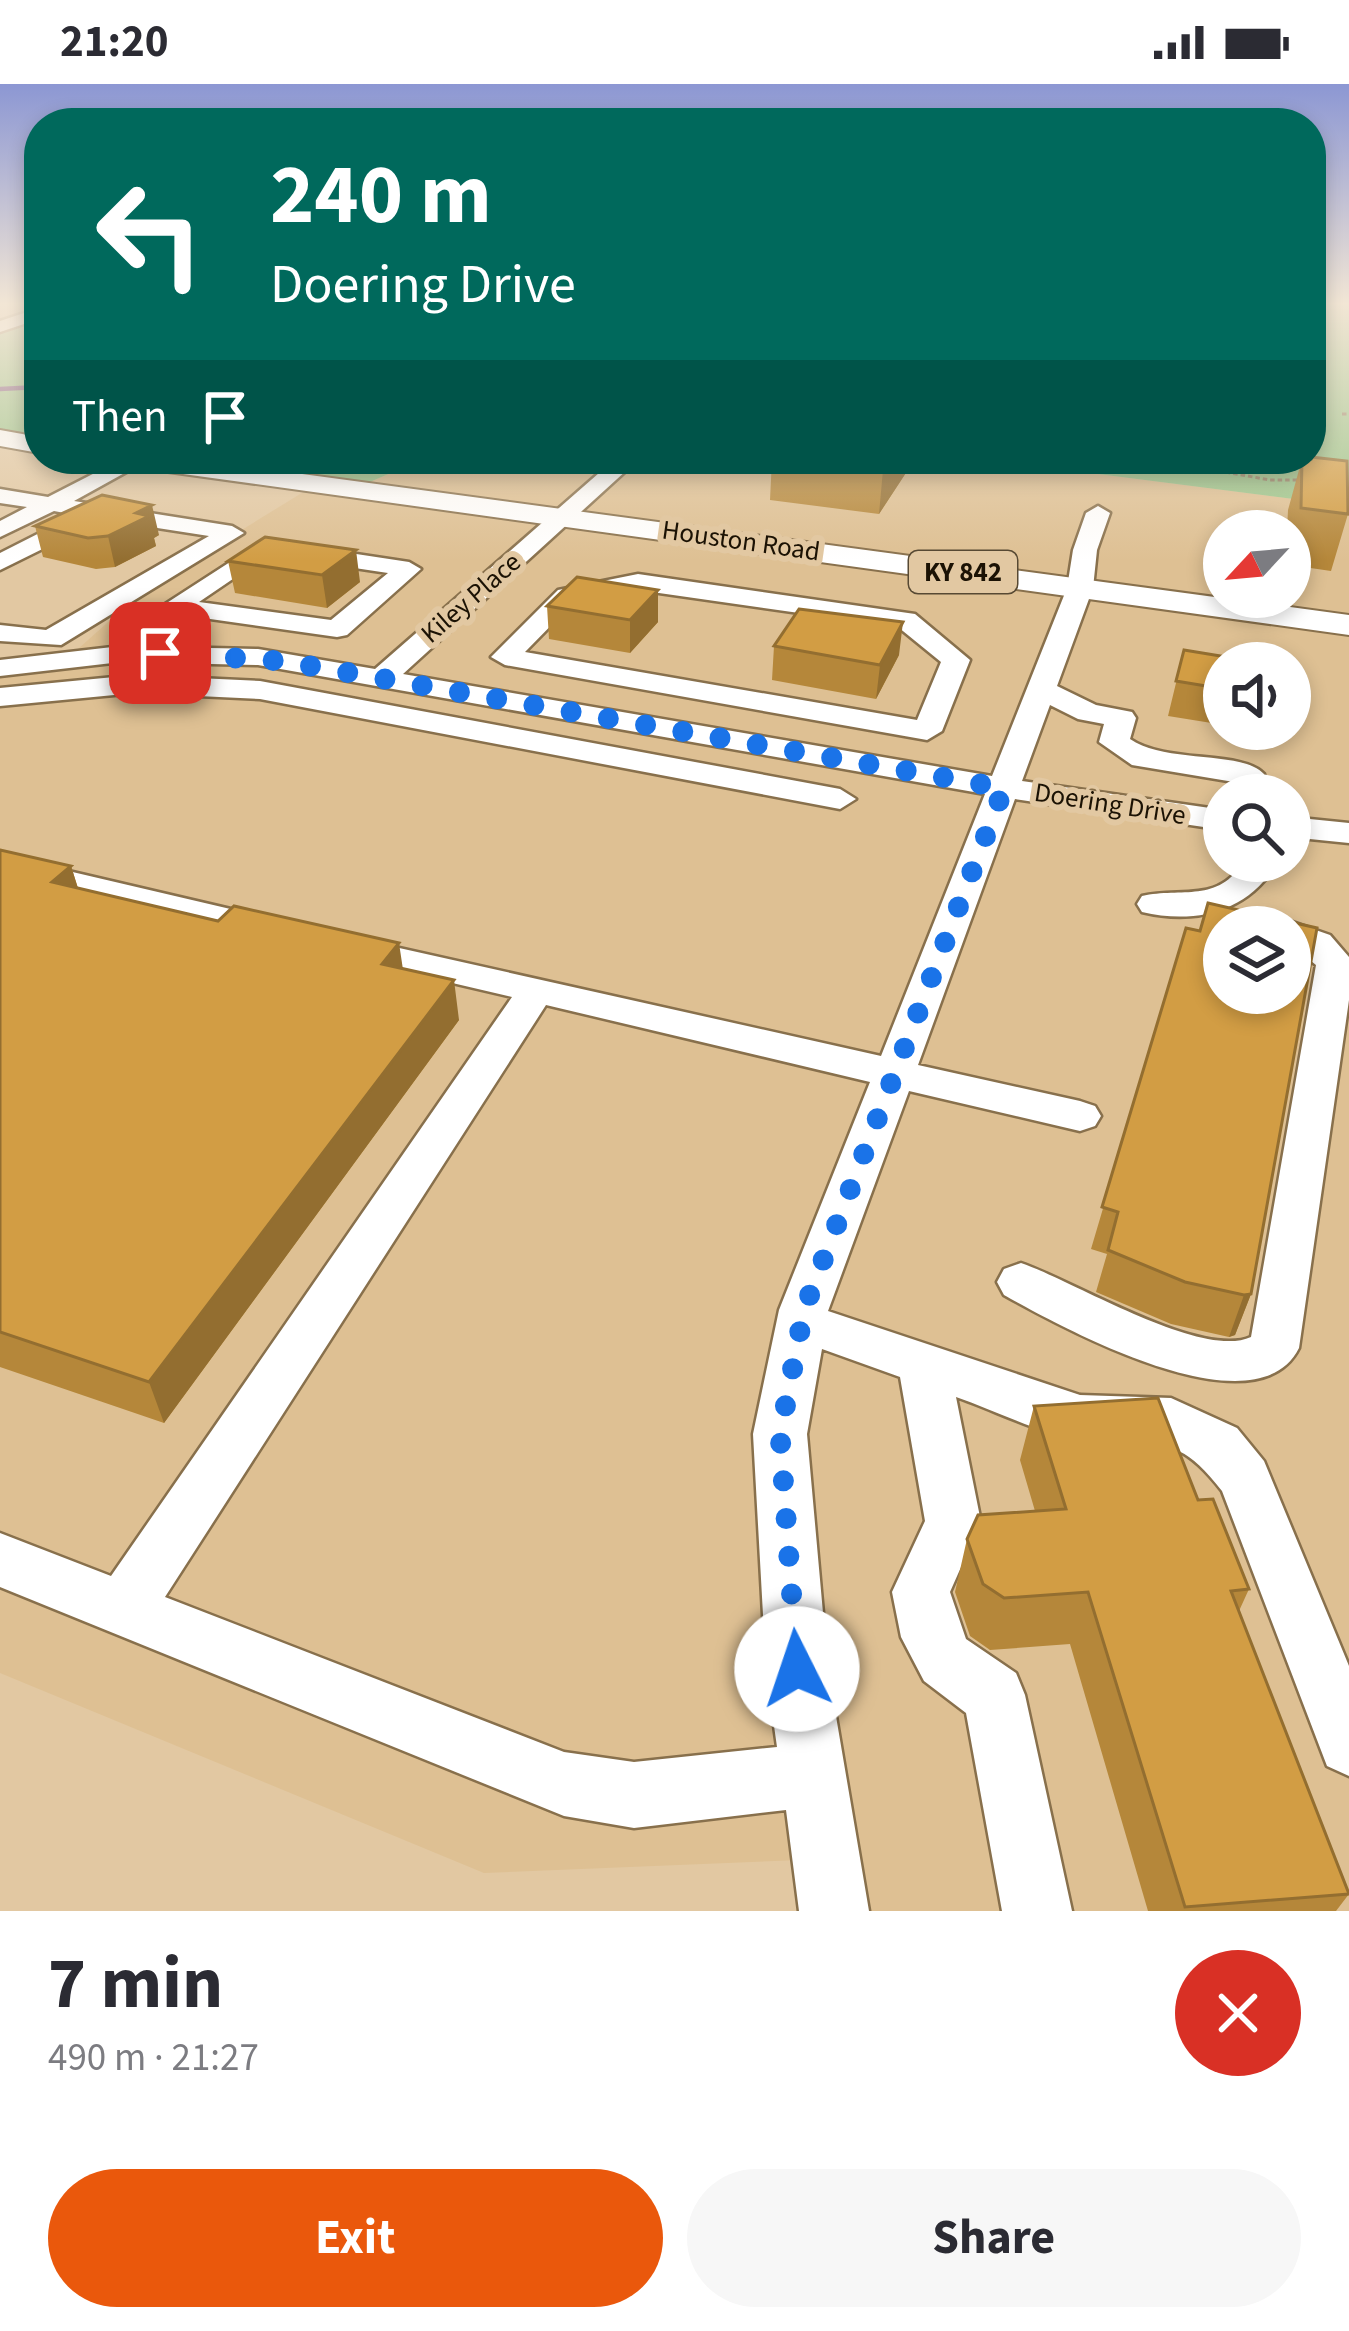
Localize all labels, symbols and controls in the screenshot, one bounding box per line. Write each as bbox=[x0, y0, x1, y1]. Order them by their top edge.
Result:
text: 21:20 bbox=[60, 10, 169, 74]
text: 240 m bbox=[270, 136, 492, 256]
icon: left bbox=[72, 156, 228, 312]
text: Doering Drive bbox=[270, 247, 576, 324]
icon: arrive bbox=[192, 384, 258, 450]
text: Then bbox=[72, 385, 168, 449]
north arrow bbox=[1203, 510, 1311, 618]
map controls bbox=[1203, 510, 1311, 1014]
street label: Houston Road bbox=[659, 511, 823, 571]
street label: Kiley Place bbox=[412, 543, 530, 653]
road number: KY 842 bbox=[909, 551, 1017, 593]
pin bbox=[109, 602, 211, 704]
icon: arrive bbox=[127, 620, 193, 686]
button: sound bbox=[1203, 642, 1311, 750]
street label: Doering Drive bbox=[1031, 773, 1189, 835]
button: search bbox=[1203, 774, 1311, 882]
button: layers bbox=[1203, 906, 1311, 1014]
position arrow bbox=[734, 1606, 860, 1732]
text: 7 min bbox=[48, 1933, 223, 2036]
button: close bbox=[1175, 1950, 1301, 2076]
text: 490 m · 21:27 bbox=[48, 2030, 259, 2086]
button: Exit bbox=[48, 2169, 663, 2307]
button: Share bbox=[687, 2169, 1301, 2307]

